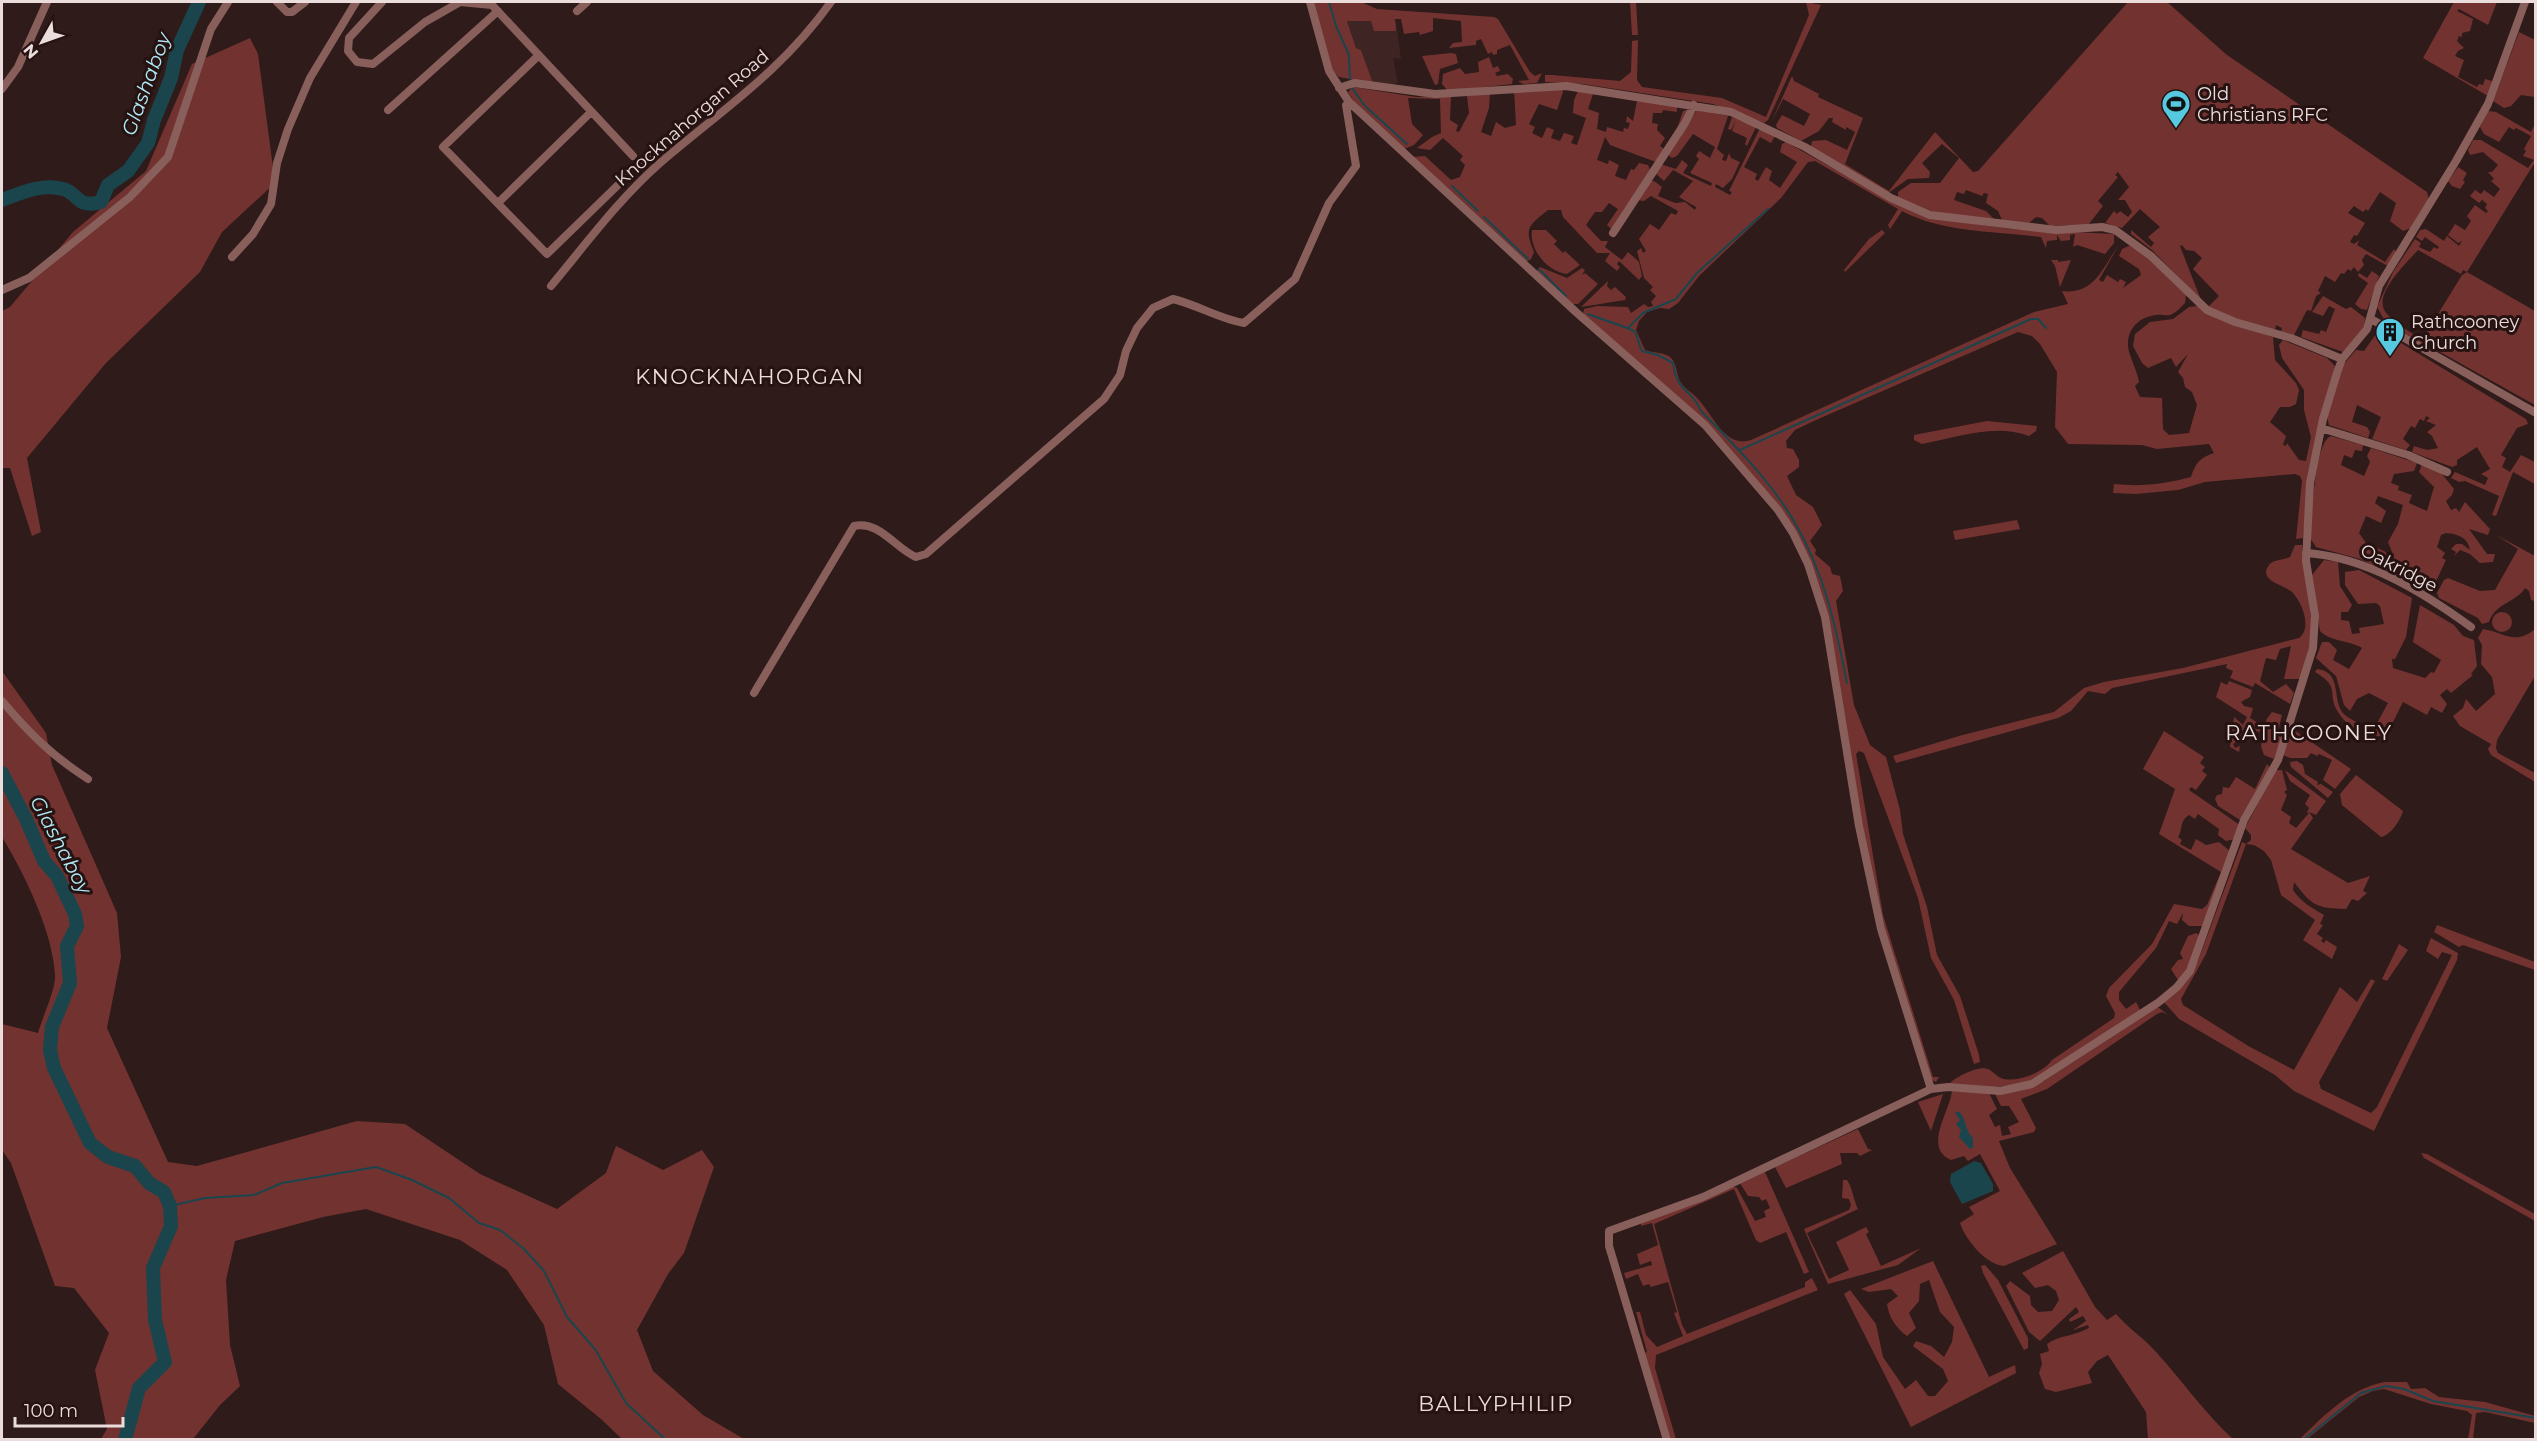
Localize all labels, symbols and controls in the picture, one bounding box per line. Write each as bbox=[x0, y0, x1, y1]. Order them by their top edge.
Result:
north arrow bbox=[12, 12, 72, 72]
water label: Glashaboy bbox=[116, 28, 176, 139]
text: N bbox=[19, 40, 42, 62]
street label: Knocknahorgan Road bbox=[611, 45, 773, 191]
place label: Old Christians RFC bbox=[2197, 83, 2328, 126]
sports icon: Old Christians RFC bbox=[2160, 88, 2192, 130]
place label: Rathcooney Church bbox=[2411, 311, 2519, 354]
building icon: Rathcooney Church bbox=[2374, 316, 2406, 358]
district label: KNOCKNAHORGAN bbox=[635, 364, 865, 389]
street label: Oakridge bbox=[2357, 539, 2441, 597]
district label: RATHCOONEY bbox=[2225, 720, 2393, 745]
water label: Glashaboy bbox=[25, 792, 97, 899]
scale bar bbox=[15, 1390, 123, 1428]
district label: BALLYPHILIP bbox=[1418, 1391, 1574, 1416]
text: 100 m bbox=[24, 1400, 78, 1422]

